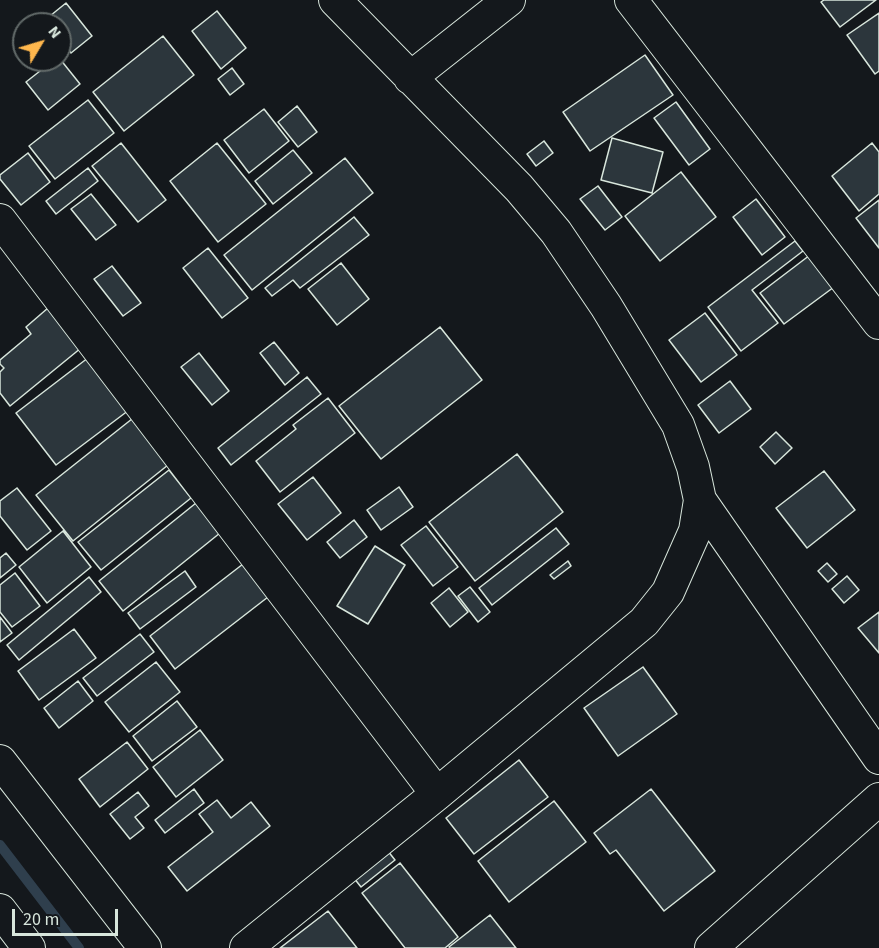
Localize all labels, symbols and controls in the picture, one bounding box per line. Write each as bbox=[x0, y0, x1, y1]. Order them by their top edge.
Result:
north arrow bbox=[12, 12, 72, 72]
text: N bbox=[43, 21, 67, 43]
scale bar bbox=[15, 897, 122, 935]
text: 20 m bbox=[23, 907, 59, 932]

